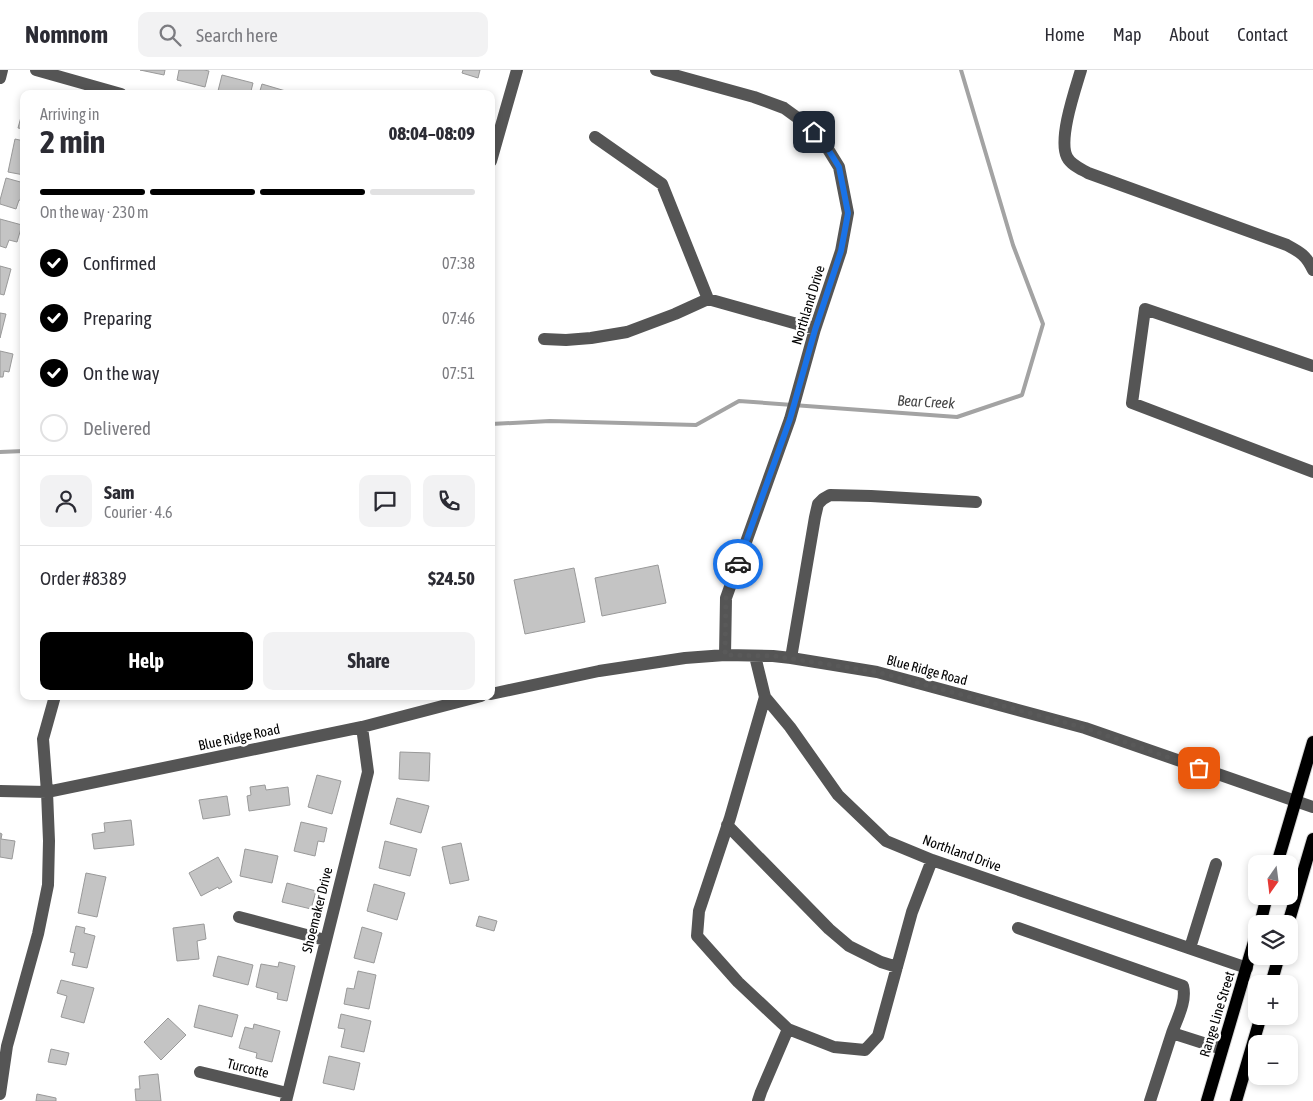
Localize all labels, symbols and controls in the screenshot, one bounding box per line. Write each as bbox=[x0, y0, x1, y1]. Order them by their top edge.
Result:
search box bbox=[138, 12, 488, 57]
text: Nomnom bbox=[25, 21, 108, 48]
icon: search bbox=[156, 21, 184, 49]
text: Search here bbox=[196, 24, 278, 46]
text: Home bbox=[1045, 24, 1085, 45]
text: Map bbox=[1113, 24, 1142, 45]
text: About bbox=[1170, 24, 1209, 45]
text: Contact bbox=[1237, 24, 1288, 45]
text: Arriving in bbox=[40, 105, 100, 123]
pin bbox=[793, 111, 835, 153]
icon: home bbox=[800, 118, 828, 146]
text: 08:04–08:09 bbox=[388, 122, 475, 144]
text: 2 min bbox=[40, 123, 105, 160]
text: On the way · 230 m bbox=[40, 203, 149, 221]
icon: check bbox=[40, 249, 68, 277]
text: Confirmed bbox=[83, 252, 156, 274]
text: 07:38 bbox=[442, 254, 475, 272]
street label: Northland Drive bbox=[788, 263, 828, 347]
icon: check bbox=[40, 304, 68, 332]
text: Preparing bbox=[83, 307, 152, 329]
text: 07:46 bbox=[442, 309, 475, 327]
icon: check bbox=[40, 359, 68, 387]
text: On the way bbox=[83, 362, 160, 384]
text: 07:51 bbox=[442, 364, 475, 382]
water label: Bear Creek bbox=[897, 392, 956, 412]
text: Delivered bbox=[83, 417, 151, 439]
button: person bbox=[40, 475, 92, 527]
button: chat bbox=[359, 475, 411, 527]
button: phone bbox=[423, 475, 475, 527]
text: Sam bbox=[104, 481, 135, 503]
text: Courier · 4.6 bbox=[104, 503, 173, 521]
courier bbox=[713, 539, 763, 589]
icon: car bbox=[724, 550, 752, 578]
text: Order #8389 bbox=[40, 567, 127, 589]
text: $24.50 bbox=[428, 567, 475, 589]
button: Help bbox=[40, 632, 253, 690]
button: Share bbox=[263, 632, 475, 690]
street label: Blue Ridge Road bbox=[885, 652, 969, 688]
street label: Blue Ridge Road bbox=[197, 721, 281, 753]
pin bbox=[1178, 747, 1220, 789]
icon: bag bbox=[1185, 754, 1213, 782]
street label: Northland Drive bbox=[921, 831, 1003, 875]
north arrow bbox=[1248, 855, 1298, 905]
map controls bbox=[1248, 855, 1298, 1085]
street label: Shoemaker Drive bbox=[299, 866, 335, 954]
button: layers bbox=[1248, 915, 1298, 965]
street label: Range Line Street bbox=[1196, 969, 1238, 1059]
button: + bbox=[1248, 975, 1298, 1025]
button: − bbox=[1248, 1035, 1298, 1085]
street label: Turcotte bbox=[225, 1055, 271, 1081]

